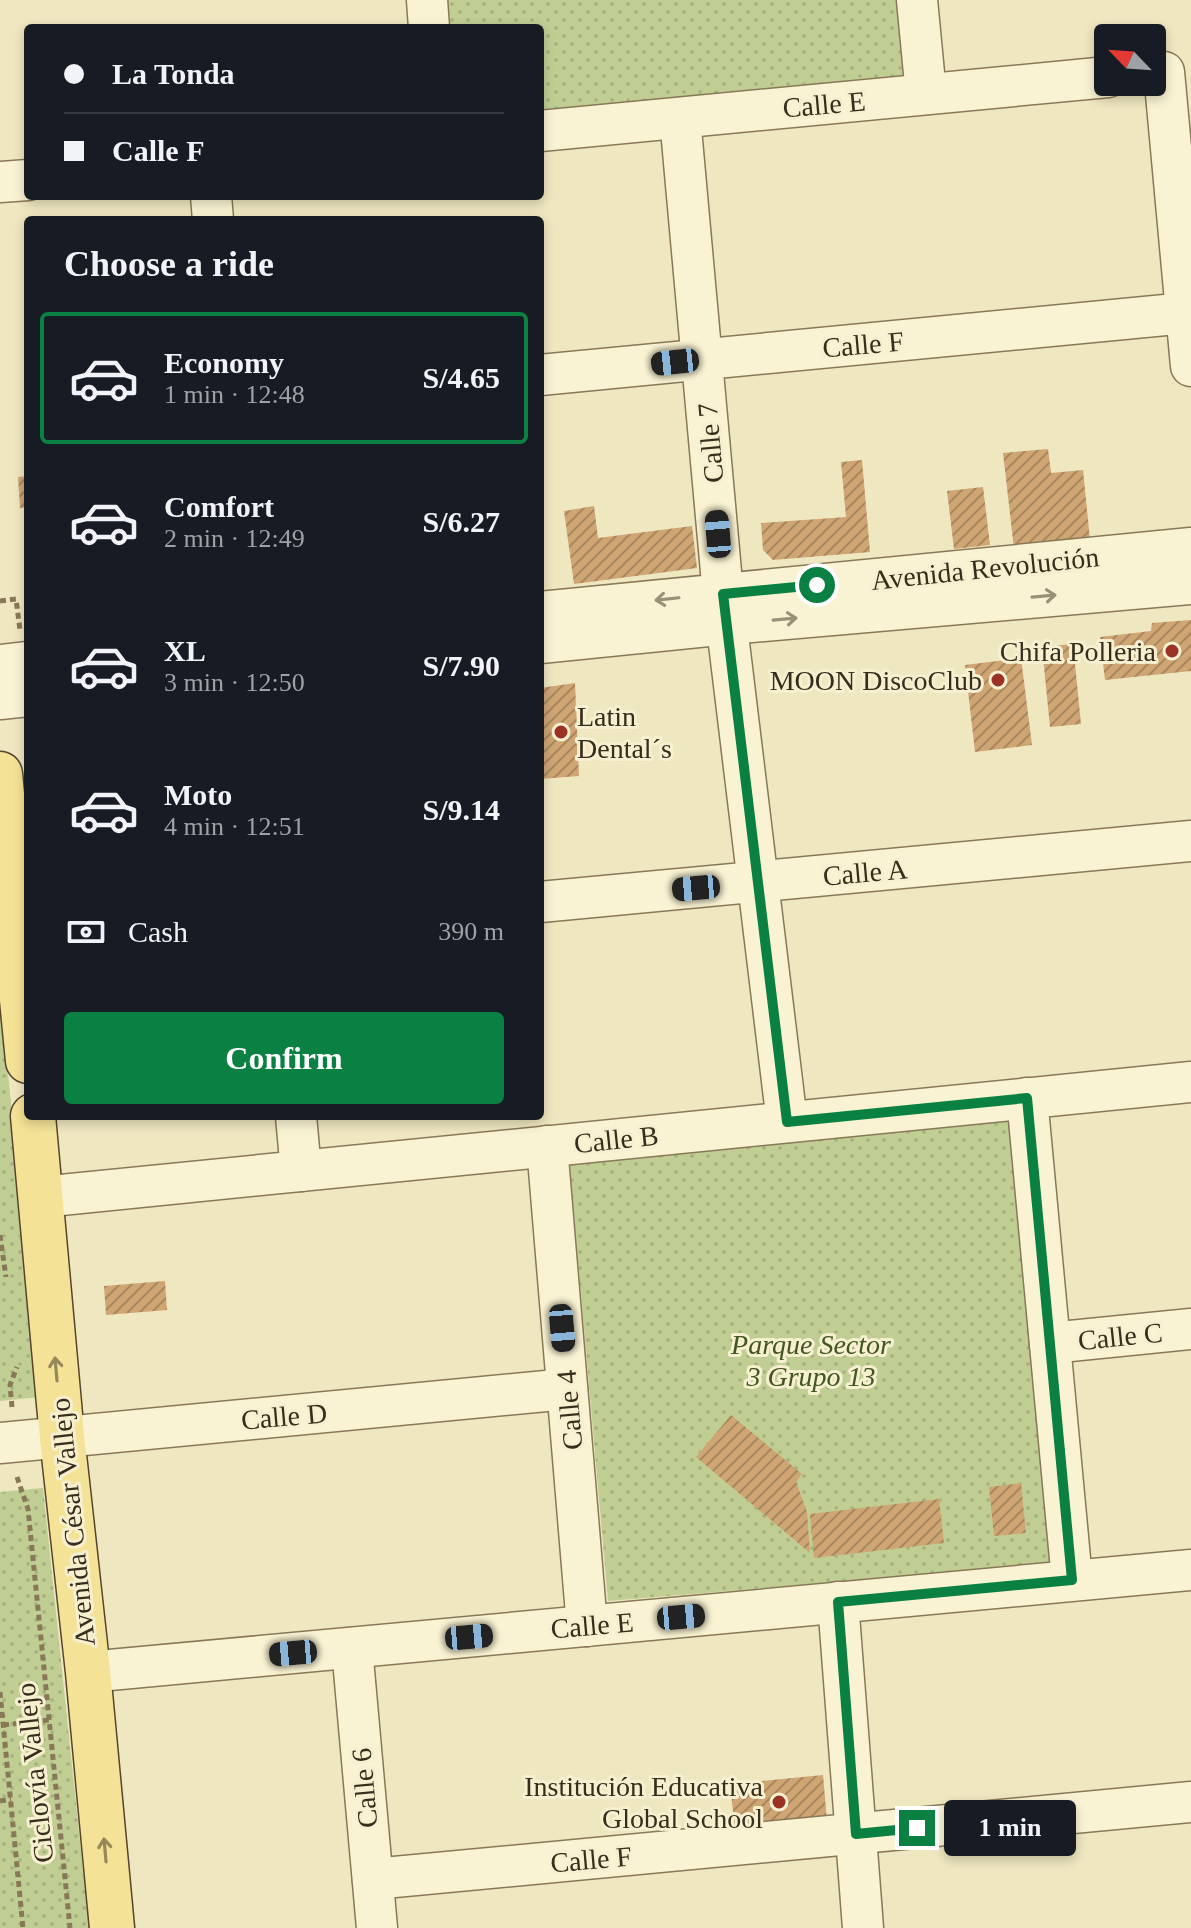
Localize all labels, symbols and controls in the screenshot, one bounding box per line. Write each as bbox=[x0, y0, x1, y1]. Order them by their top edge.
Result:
north arrow bbox=[1094, 24, 1166, 96]
map controls bbox=[1094, 24, 1166, 96]
text: La Tonda bbox=[112, 57, 235, 90]
street label: Calle E bbox=[781, 85, 867, 124]
text: Calle F bbox=[112, 134, 204, 167]
text: Choose a ride bbox=[64, 244, 274, 284]
street label: Calle F bbox=[821, 325, 905, 363]
icon: car bbox=[68, 342, 140, 414]
text: Economy bbox=[164, 346, 284, 379]
car bbox=[650, 348, 700, 376]
text: S/4.65 bbox=[422, 361, 500, 394]
text: 1 min · 12:48 bbox=[164, 380, 305, 409]
street label: Calle 7 bbox=[692, 402, 729, 484]
icon: car bbox=[68, 486, 140, 558]
text: Comfort bbox=[164, 490, 274, 523]
text: S/6.27 bbox=[422, 505, 500, 538]
car bbox=[704, 509, 732, 559]
text: 2 min · 12:49 bbox=[164, 524, 305, 553]
street label: Avenida Revolución bbox=[870, 541, 1100, 596]
route start bbox=[799, 567, 835, 603]
one-way arrow bbox=[1030, 589, 1057, 604]
one-way arrow bbox=[655, 592, 681, 607]
one-way arrow bbox=[771, 611, 798, 626]
icon: car bbox=[68, 630, 140, 702]
text: XL bbox=[164, 634, 206, 667]
place label: Chifa Polleria bbox=[1000, 636, 1157, 667]
marker: Chifa Polleria bbox=[1163, 642, 1181, 660]
text: S/7.90 bbox=[422, 649, 500, 682]
place label: MOON DiscoClub bbox=[770, 665, 982, 696]
text: 3 min · 12:50 bbox=[164, 668, 305, 697]
marker: MOON DiscoClub bbox=[989, 671, 1007, 689]
place label: Latin Dental´s bbox=[577, 701, 672, 764]
marker: Latin Dental´s bbox=[552, 723, 570, 741]
icon: car bbox=[68, 774, 140, 846]
text: Moto bbox=[164, 778, 232, 811]
text: S/9.14 bbox=[422, 793, 500, 826]
text: 4 min · 12:51 bbox=[164, 812, 305, 841]
street label: Calle A bbox=[821, 853, 909, 892]
car bbox=[671, 874, 721, 902]
icon: cash bbox=[64, 910, 108, 954]
text: Cash bbox=[128, 915, 188, 948]
text: 390 m bbox=[438, 917, 504, 946]
button: Confirm bbox=[64, 1012, 504, 1104]
street label: Calle B bbox=[572, 1120, 660, 1159]
car bbox=[548, 1303, 576, 1353]
street label: Calle C bbox=[1076, 1317, 1164, 1356]
park label: Parque Sector 3 Grupo 13 bbox=[730, 1329, 891, 1392]
one-way arrow bbox=[49, 1356, 64, 1383]
street label: Calle 4 bbox=[551, 1369, 588, 1451]
street label: Avenida César Vallejo bbox=[44, 1396, 101, 1648]
street label: Calle D bbox=[240, 1397, 328, 1436]
car bbox=[656, 1603, 706, 1631]
street label: Calle E bbox=[549, 1606, 635, 1645]
car bbox=[444, 1623, 494, 1651]
car bbox=[268, 1639, 318, 1667]
street label: Ciclovía Vallejo bbox=[10, 1681, 59, 1864]
street label: Calle 6 bbox=[346, 1747, 383, 1829]
place label: Institución Educativa Global School bbox=[524, 1771, 764, 1834]
marker: Institución Educativa Global School bbox=[770, 1793, 788, 1811]
callout: 1 min bbox=[945, 1800, 1077, 1856]
route end bbox=[899, 1810, 935, 1846]
text: 1 min bbox=[979, 1813, 1041, 1842]
one-way arrow bbox=[97, 1837, 112, 1864]
street label: Calle F bbox=[549, 1840, 633, 1878]

